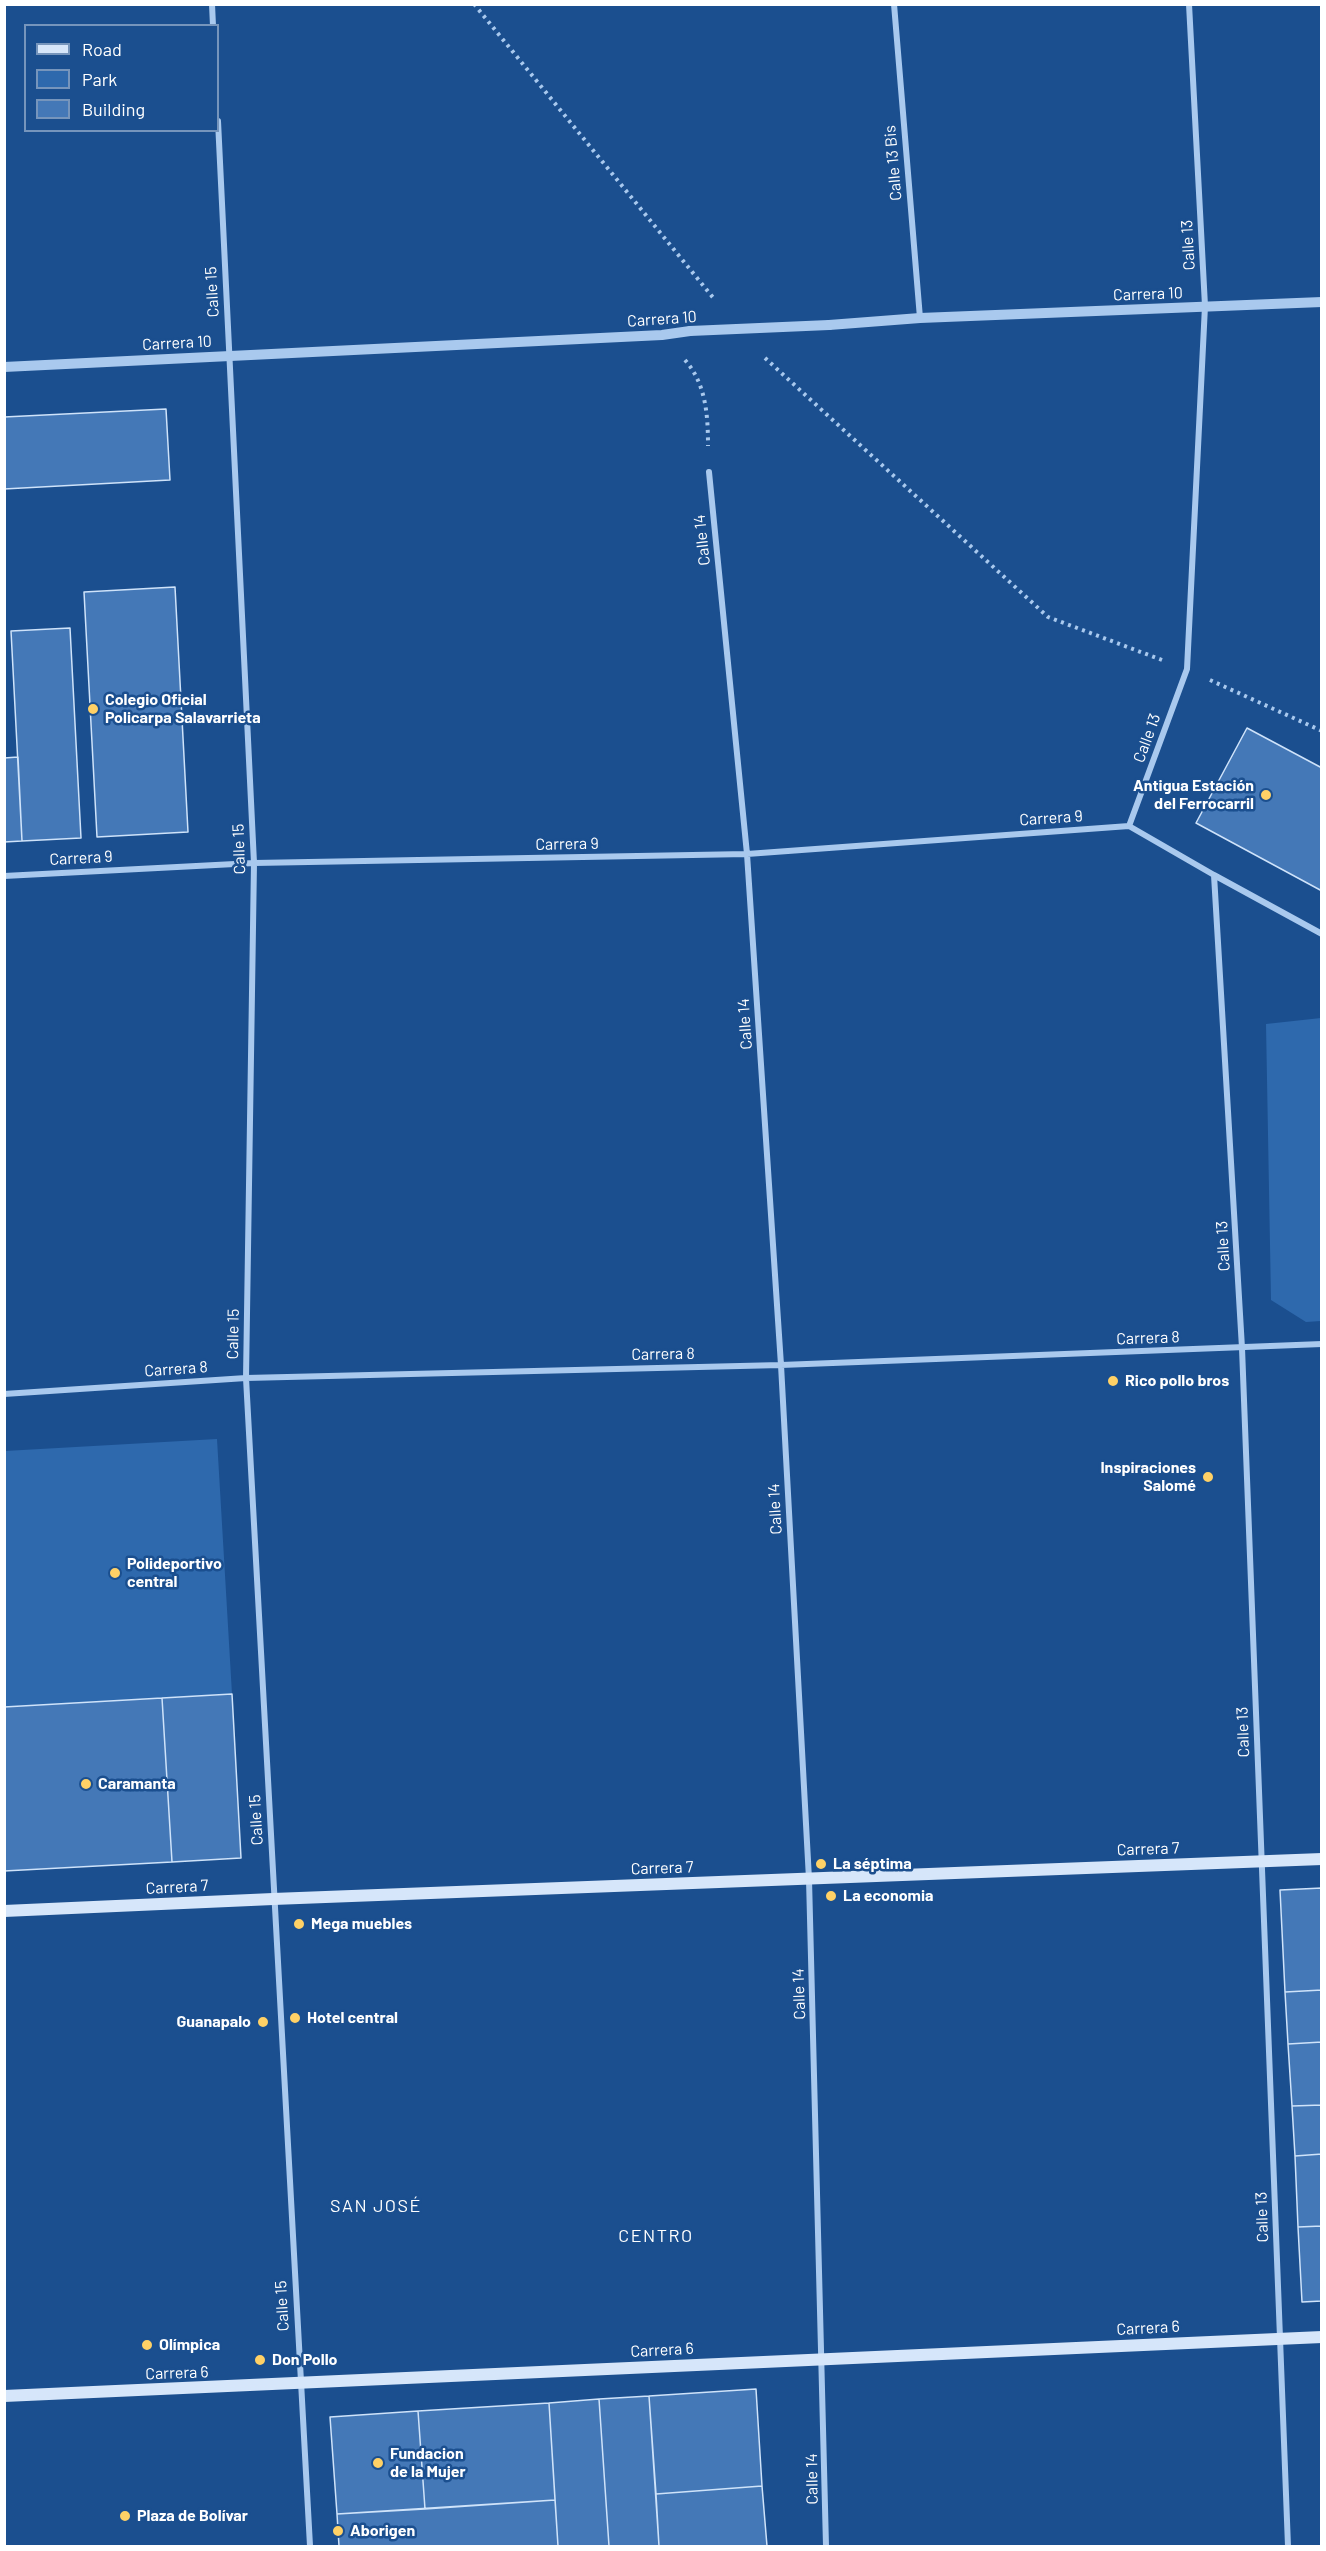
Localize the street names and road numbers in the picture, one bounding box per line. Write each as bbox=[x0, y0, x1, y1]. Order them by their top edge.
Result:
street label: Calle 13 Bis bbox=[880, 124, 906, 202]
street label: Calle 13 bbox=[1177, 219, 1199, 271]
street label: Calle 15 bbox=[201, 266, 223, 318]
street label: Carrera 10 bbox=[1113, 283, 1183, 305]
street label: Carrera 10 bbox=[627, 307, 697, 331]
street label: Carrera 10 bbox=[142, 332, 212, 354]
street label: Calle 14 bbox=[690, 513, 714, 567]
street label: Calle 13 bbox=[1129, 711, 1165, 765]
street label: Carrera 9 bbox=[1019, 806, 1083, 830]
street label: Calle 15 bbox=[229, 823, 249, 875]
street label: Carrera 9 bbox=[535, 834, 599, 854]
street label: Carrera 9 bbox=[49, 847, 113, 869]
street label: Calle 14 bbox=[734, 998, 756, 1050]
street label: Calle 13 bbox=[1212, 1220, 1234, 1272]
street label: Calle 15 bbox=[223, 1308, 243, 1360]
street label: Carrera 8 bbox=[1116, 1327, 1180, 1349]
street label: Carrera 8 bbox=[631, 1344, 695, 1364]
street label: Carrera 8 bbox=[144, 1357, 208, 1381]
street label: Calle 14 bbox=[764, 1483, 786, 1535]
street label: Calle 13 bbox=[1233, 1706, 1253, 1758]
street label: Calle 15 bbox=[245, 1794, 267, 1846]
street label: Carrera 7 bbox=[1116, 1838, 1180, 1860]
street label: Carrera 7 bbox=[630, 1857, 694, 1879]
street label: Carrera 7 bbox=[145, 1876, 209, 1898]
street label: Calle 14 bbox=[789, 1968, 809, 2020]
street label: Calle 13 bbox=[1252, 2191, 1272, 2243]
street label: Calle 15 bbox=[271, 2280, 293, 2332]
street label: Carrera 6 bbox=[1116, 2317, 1180, 2339]
street label: Carrera 6 bbox=[630, 2339, 694, 2361]
street label: Carrera 6 bbox=[145, 2362, 209, 2384]
street label: Calle 14 bbox=[802, 2453, 822, 2505]

